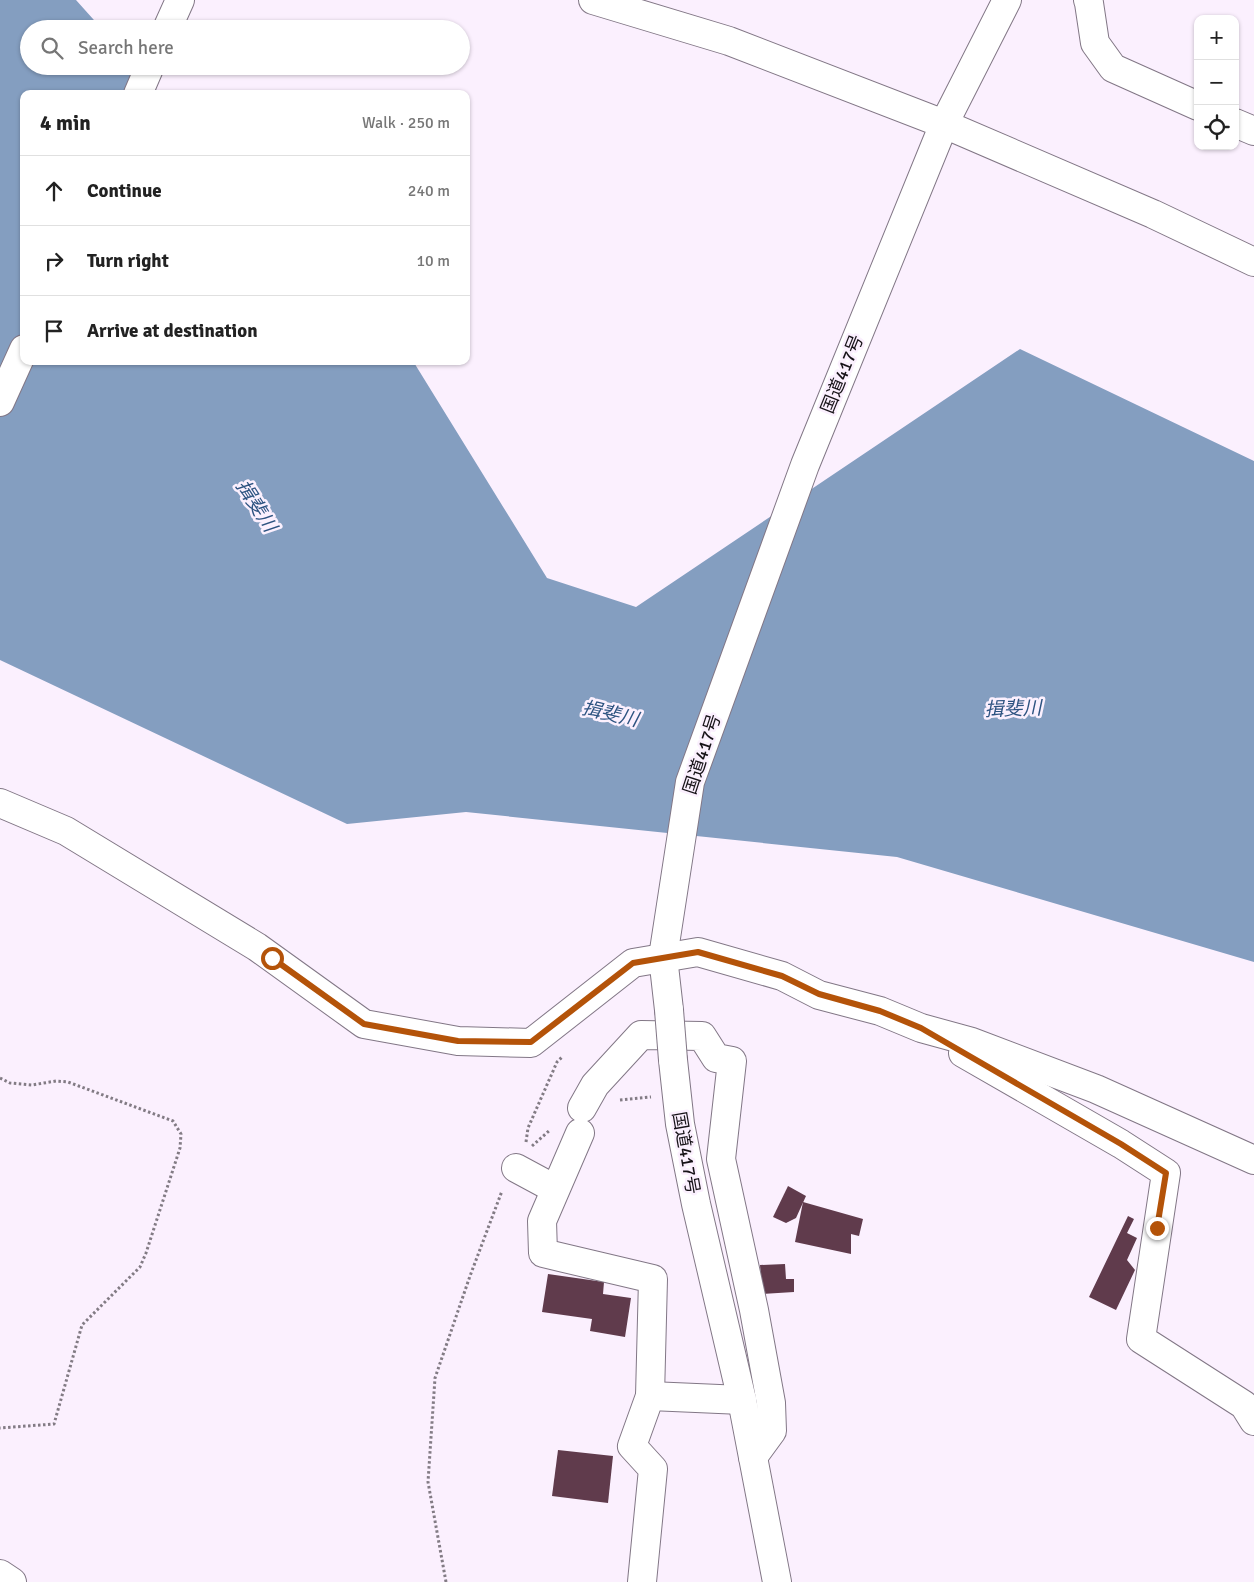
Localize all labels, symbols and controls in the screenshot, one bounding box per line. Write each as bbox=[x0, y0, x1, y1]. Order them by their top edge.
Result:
map controls bbox=[1194, 15, 1239, 150]
button: + bbox=[1194, 15, 1239, 60]
search box bbox=[20, 20, 470, 75]
icon: search bbox=[38, 34, 66, 62]
text: Search here bbox=[78, 36, 174, 60]
button: − bbox=[1194, 60, 1239, 105]
button: locate bbox=[1194, 105, 1239, 150]
text: 4 min bbox=[40, 110, 91, 136]
text: Walk · 250 m bbox=[362, 113, 450, 133]
icon: ahead bbox=[40, 177, 68, 205]
text: Continue bbox=[87, 179, 162, 203]
text: 240 m bbox=[408, 181, 450, 201]
icon: right bbox=[40, 247, 68, 275]
text: Turn right bbox=[87, 249, 169, 273]
text: 10 m bbox=[416, 251, 450, 271]
icon: arrive bbox=[40, 317, 68, 345]
text: Arrive at destination bbox=[87, 319, 258, 343]
street label: 国道417号 bbox=[816, 331, 868, 417]
water label: 揖斐川 bbox=[230, 476, 283, 538]
water label: 揖斐川 bbox=[580, 696, 642, 733]
water label: 揖斐川 bbox=[984, 696, 1044, 722]
street label: 国道417号 bbox=[679, 711, 725, 797]
route start bbox=[261, 947, 284, 970]
street label: 国道417号 bbox=[668, 1110, 704, 1196]
route end bbox=[1146, 1217, 1169, 1240]

